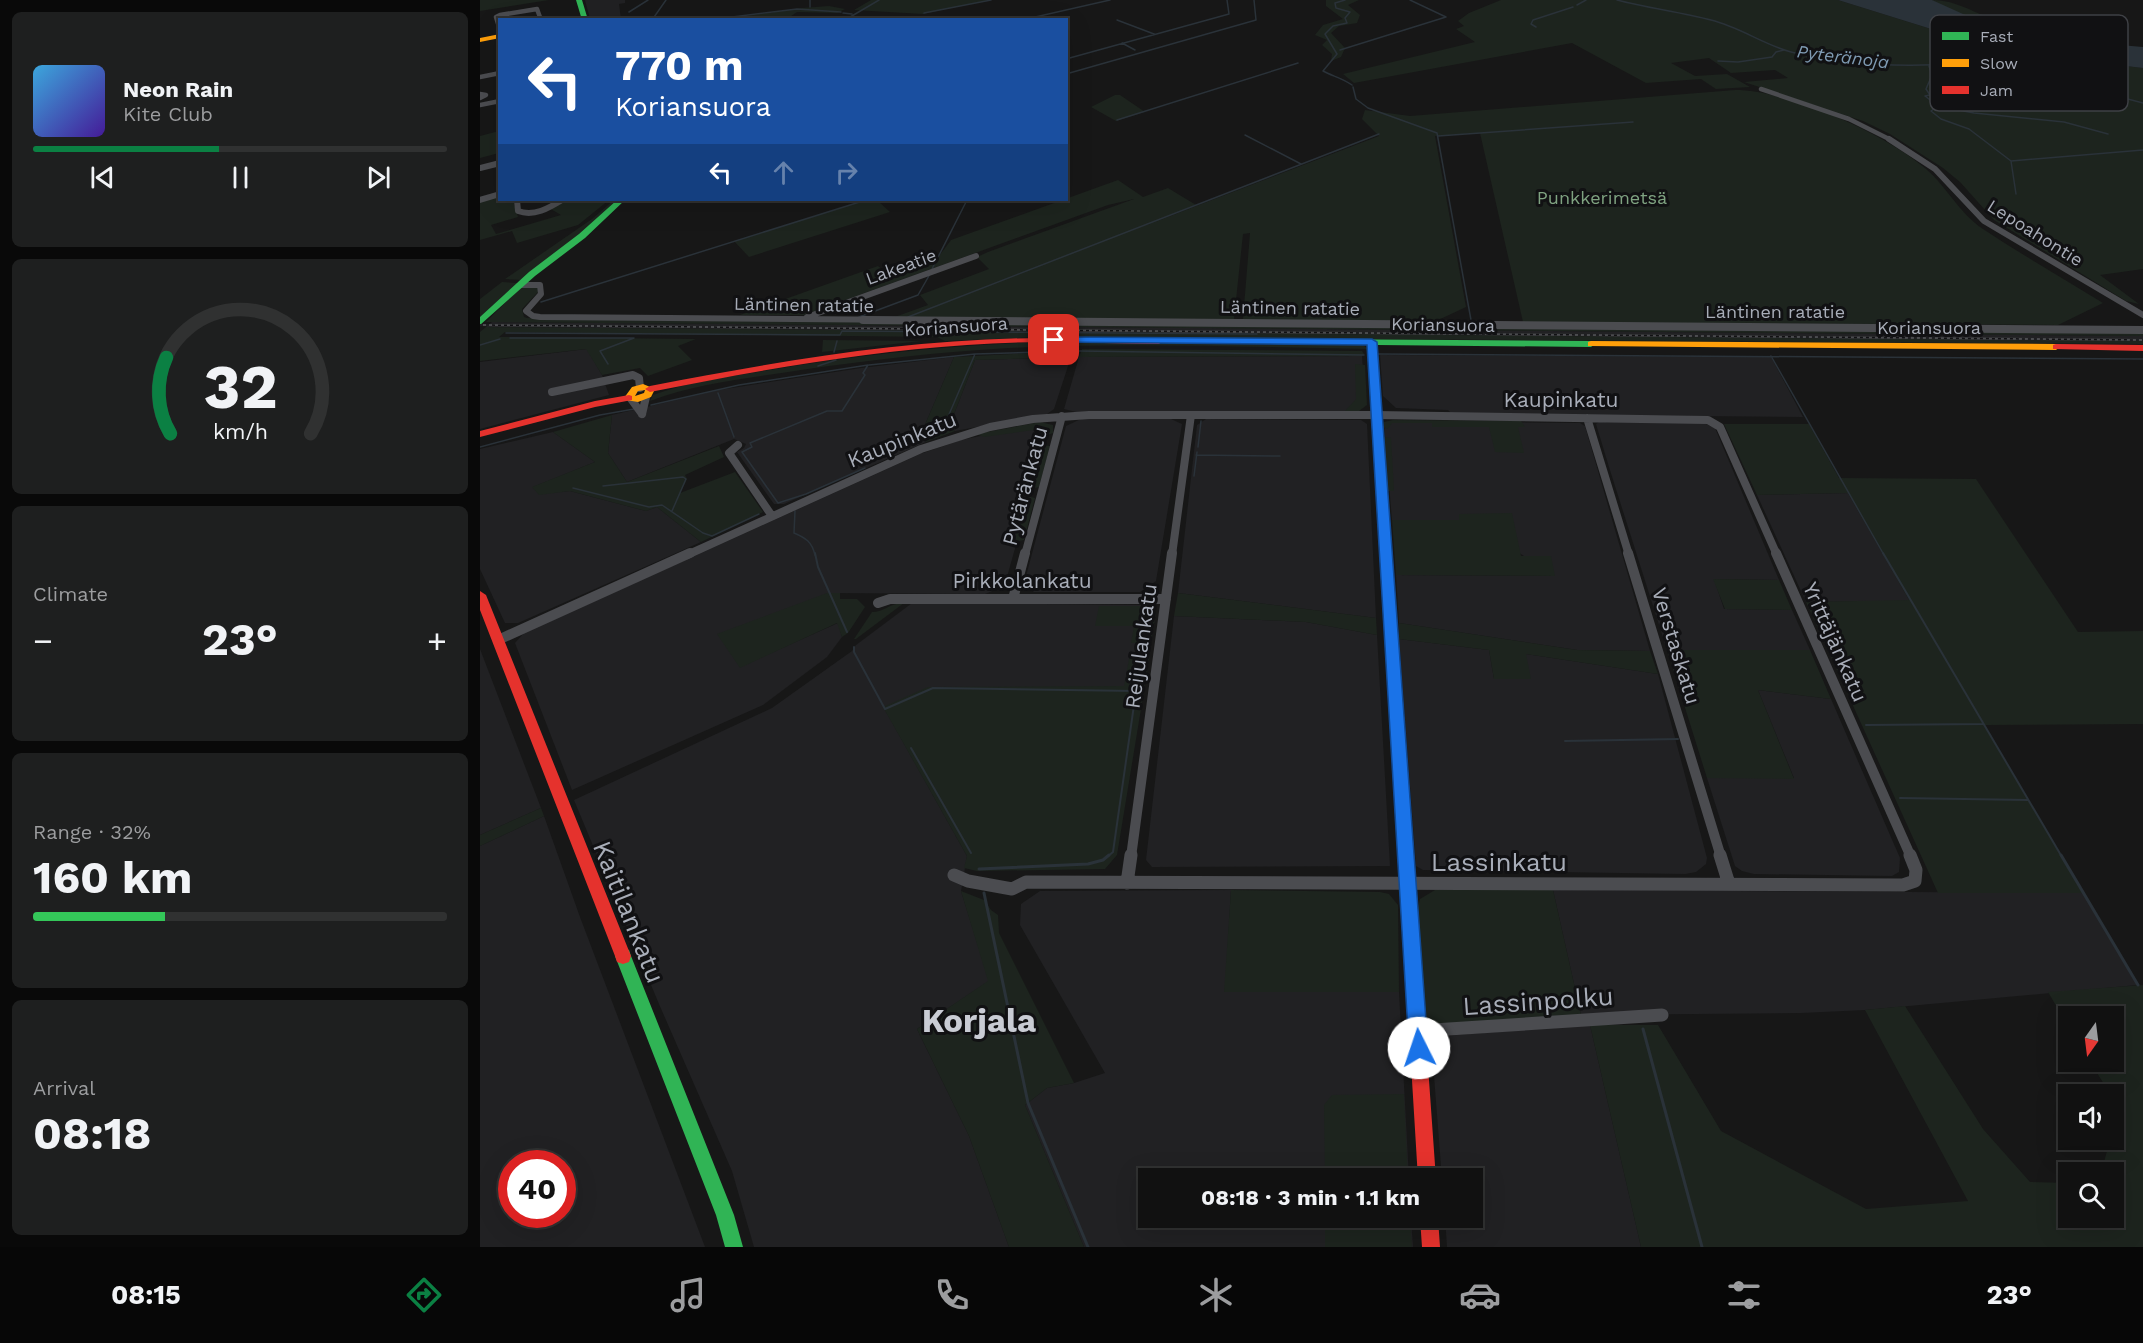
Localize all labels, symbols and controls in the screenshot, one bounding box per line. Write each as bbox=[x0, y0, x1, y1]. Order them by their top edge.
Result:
legend bbox=[1930, 15, 2128, 111]
text: Fast bbox=[1980, 27, 2013, 46]
water label: Pyteränoja bbox=[1796, 40, 1890, 73]
text: 770 m bbox=[615, 41, 744, 90]
icon: left bbox=[516, 42, 594, 120]
text: Slow bbox=[1980, 54, 2018, 73]
text: Neon Rain bbox=[123, 77, 233, 102]
text: Jam bbox=[1980, 81, 2013, 100]
text: Koriansuora bbox=[615, 91, 771, 123]
text: Kite Club bbox=[123, 102, 213, 126]
icon: left bbox=[704, 156, 737, 189]
icon: ahead bbox=[767, 156, 800, 189]
icon: right bbox=[830, 156, 863, 189]
icon: previous bbox=[86, 161, 119, 194]
icon: pause bbox=[224, 161, 257, 194]
icon: next bbox=[362, 161, 395, 194]
park label: Punkkerimetsä bbox=[1537, 187, 1667, 208]
street label: Lepoahontie bbox=[1984, 195, 2087, 270]
street label: Lakeatie bbox=[863, 244, 939, 289]
street label: Läntinen ratatie bbox=[734, 293, 874, 316]
street label: Läntinen ratatie bbox=[1220, 296, 1360, 319]
street label: Läntinen ratatie bbox=[1705, 301, 1845, 322]
street label: Koriansuora bbox=[903, 312, 1009, 341]
street label: Koriansuora bbox=[1391, 313, 1495, 336]
pin bbox=[1028, 314, 1079, 365]
street label: Koriansuora bbox=[1877, 317, 1981, 338]
icon: arrive bbox=[1037, 323, 1070, 356]
text: 32 bbox=[203, 350, 277, 423]
street label: Kaupinkatu bbox=[1504, 387, 1619, 412]
street label: Kaupinkatu bbox=[844, 406, 960, 473]
text: km/h bbox=[212, 419, 268, 444]
street label: Pytäränkatu bbox=[997, 424, 1052, 548]
street label: Pirkkolankatu bbox=[952, 568, 1092, 593]
street label: Yrittäjänkatu bbox=[1798, 578, 1873, 706]
text: Climate bbox=[33, 582, 108, 606]
street label: Reijulankatu bbox=[1119, 582, 1162, 710]
street label: Verstaskatu bbox=[1647, 585, 1706, 707]
text: 23° bbox=[202, 613, 278, 666]
text: − bbox=[33, 621, 53, 660]
text: + bbox=[427, 621, 447, 660]
text: Range · 32% bbox=[33, 820, 151, 844]
street label: Kaitilankatu bbox=[587, 837, 671, 987]
street label: Lassinkatu bbox=[1431, 847, 1567, 877]
text: 160 km bbox=[33, 851, 192, 904]
street label: Lassinpolku bbox=[1461, 981, 1615, 1021]
district label: Korjala bbox=[922, 1001, 1036, 1040]
north arrow bbox=[2058, 1006, 2124, 1072]
map controls bbox=[2058, 1006, 2124, 1228]
position arrow bbox=[1387, 1016, 1451, 1080]
text: Arrival bbox=[33, 1076, 95, 1100]
button: sound bbox=[2058, 1084, 2124, 1150]
text: 08:18 bbox=[33, 1107, 151, 1160]
speed limit sign: 40 bbox=[498, 1150, 576, 1228]
button: search bbox=[2058, 1162, 2124, 1228]
text: 08:18 · 3 min · 1.1 km bbox=[1201, 1185, 1420, 1210]
icon: directions bbox=[403, 1274, 445, 1316]
icon: music bbox=[667, 1274, 709, 1316]
icon: phone bbox=[931, 1274, 973, 1316]
icon: climate bbox=[1195, 1274, 1237, 1316]
icon: car bbox=[1459, 1274, 1501, 1316]
icon: filters bbox=[1723, 1274, 1765, 1316]
text: 08:15 bbox=[111, 1279, 181, 1311]
text: 23° bbox=[1987, 1279, 2032, 1311]

